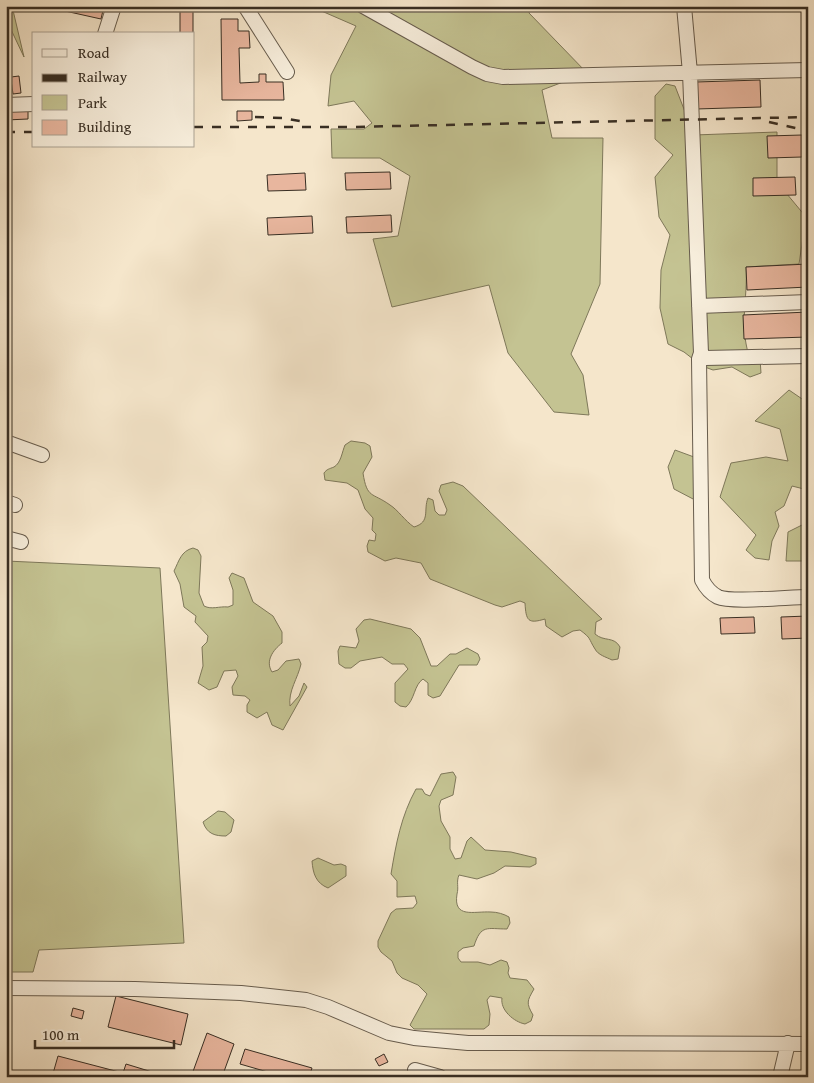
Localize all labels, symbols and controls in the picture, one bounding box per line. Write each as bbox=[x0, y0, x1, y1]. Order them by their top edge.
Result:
legend bbox=[32, 32, 195, 148]
text: Road bbox=[78, 42, 109, 63]
text: Railway bbox=[78, 66, 128, 87]
text: Park bbox=[78, 92, 107, 113]
text: Building bbox=[78, 116, 132, 137]
scale bar bbox=[35, 1018, 174, 1050]
text: 100 m bbox=[42, 1024, 80, 1045]

